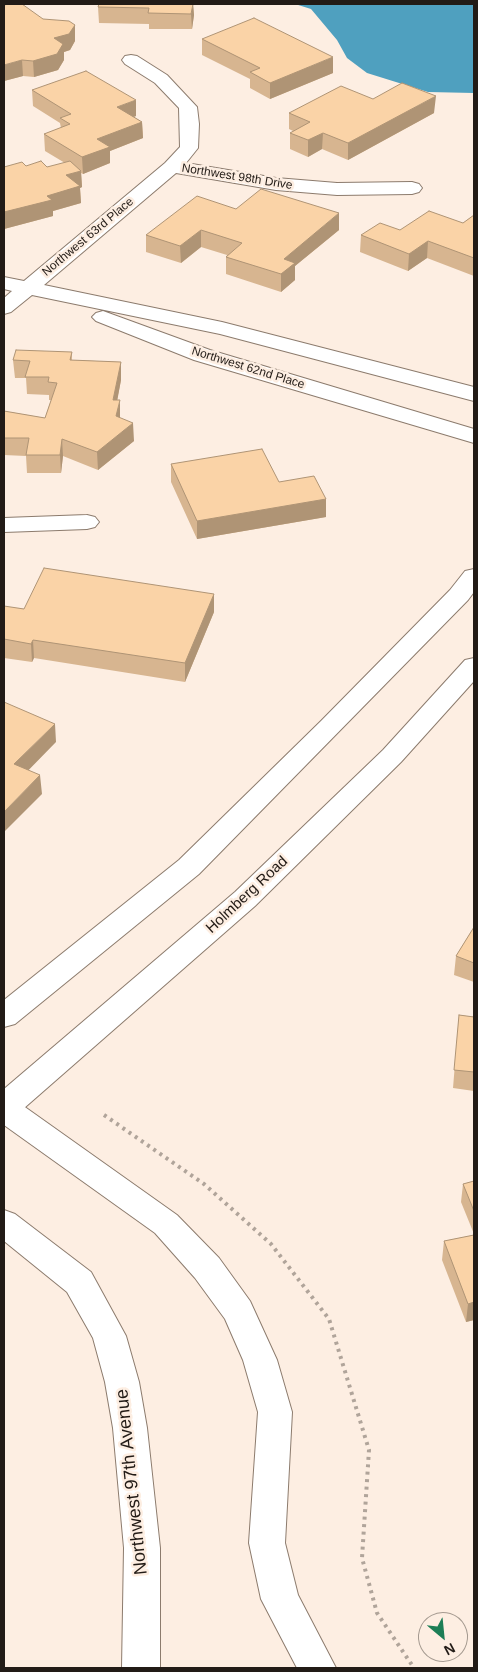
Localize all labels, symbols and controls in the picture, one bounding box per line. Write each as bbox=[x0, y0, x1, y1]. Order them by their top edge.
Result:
street label: Northwest 98th Drive bbox=[181, 161, 293, 193]
street label: Northwest 63rd Place bbox=[39, 195, 137, 279]
street label: Northwest 62nd Place bbox=[190, 344, 306, 392]
street label: Holmberg Road bbox=[202, 853, 292, 937]
street label: Northwest 97th Avenue bbox=[111, 1388, 153, 1576]
north arrow bbox=[418, 1612, 468, 1662]
text: N bbox=[441, 1640, 458, 1659]

